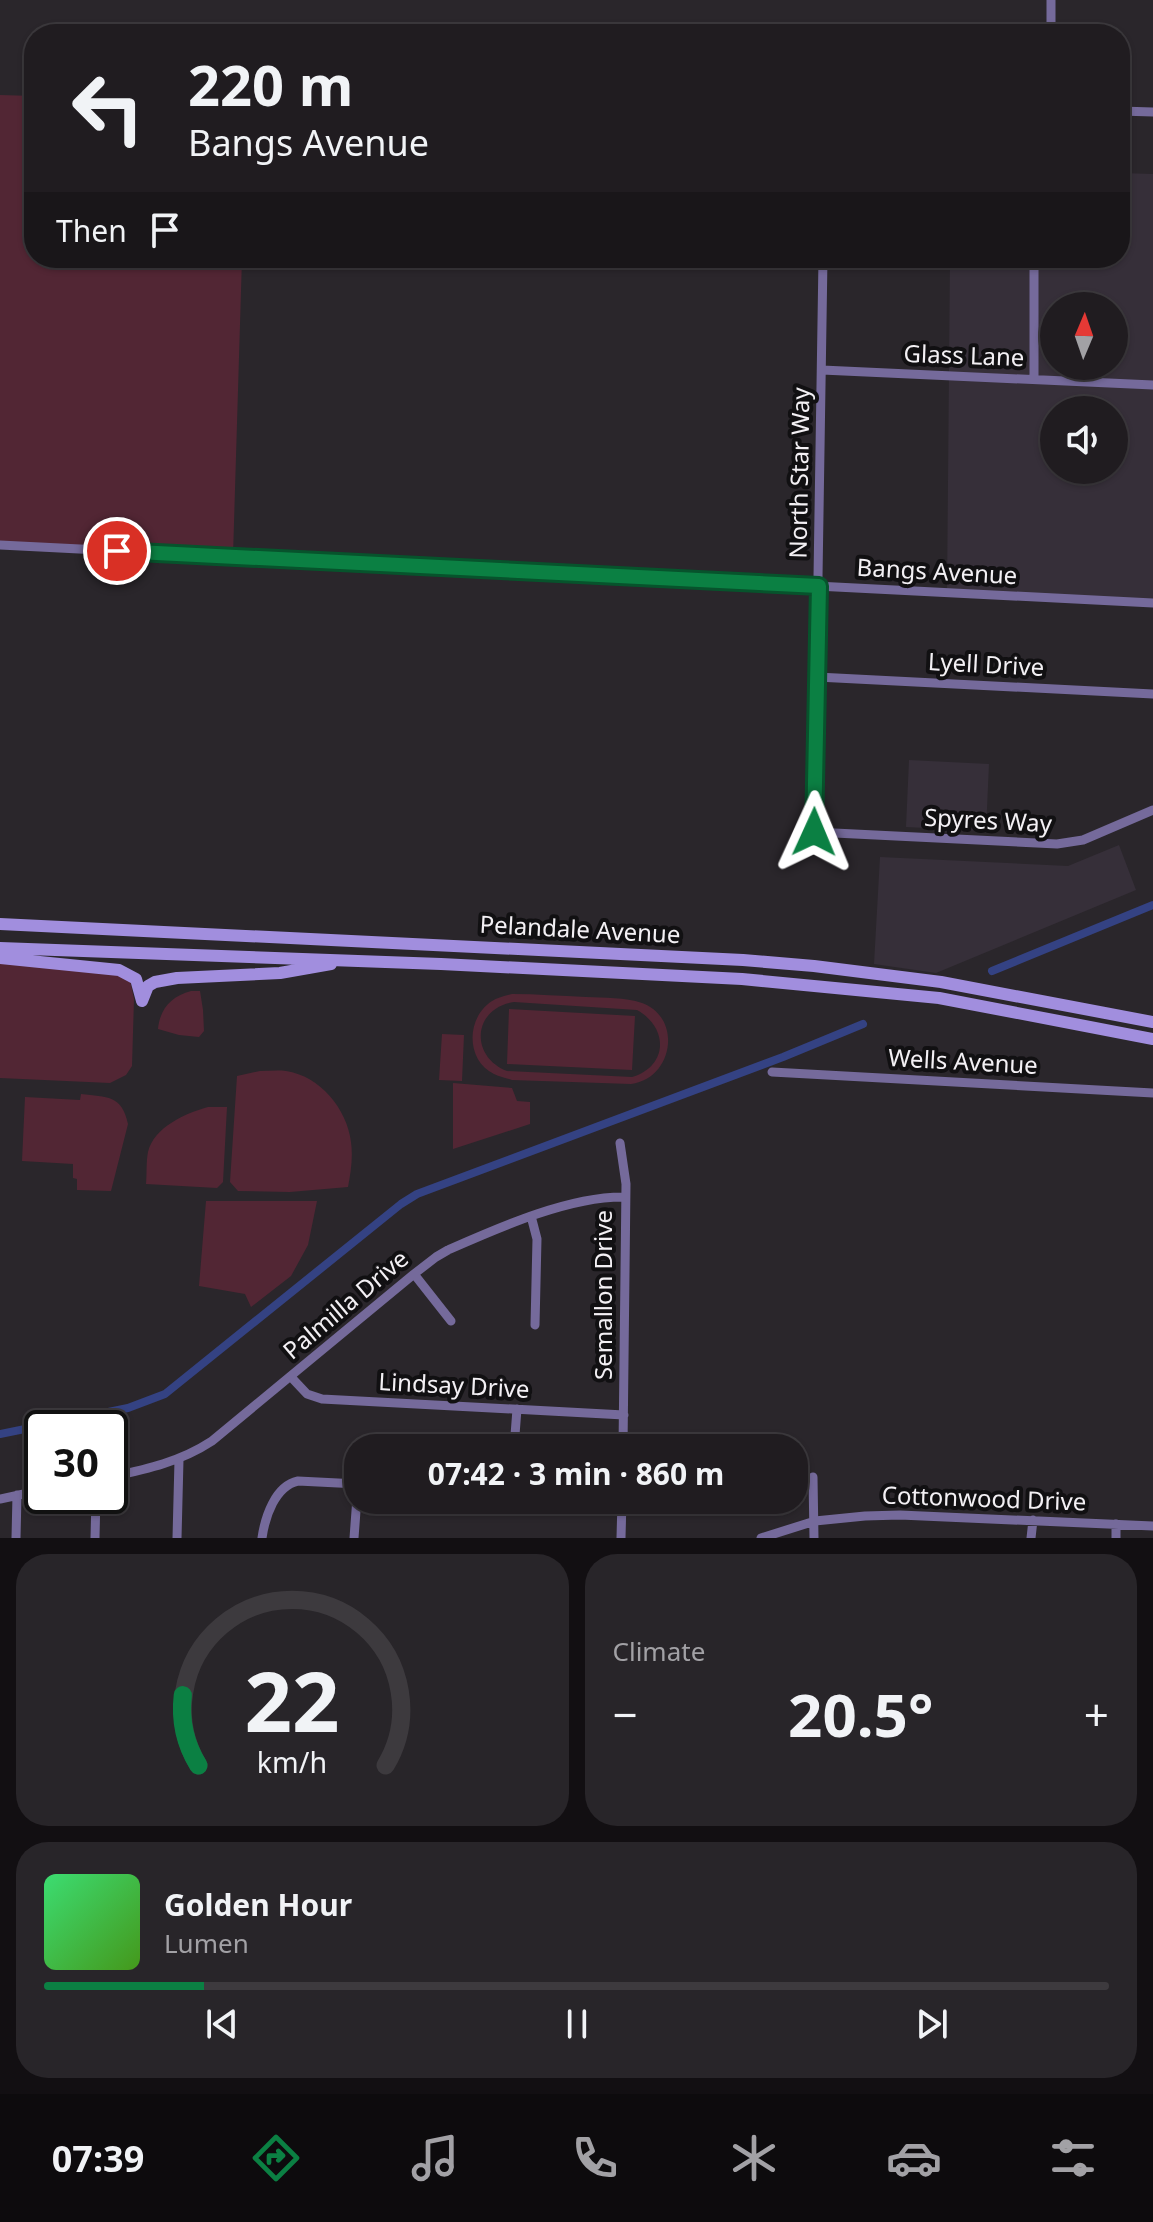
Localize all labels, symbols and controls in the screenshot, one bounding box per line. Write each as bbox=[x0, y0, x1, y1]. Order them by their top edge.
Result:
text: 220 m bbox=[188, 46, 353, 122]
icon: left bbox=[56, 56, 160, 160]
text: Bangs Avenue bbox=[188, 118, 429, 167]
icon: arrive bbox=[143, 208, 187, 252]
text: Then bbox=[56, 210, 127, 251]
north arrow bbox=[1040, 292, 1128, 380]
map controls bbox=[1040, 292, 1128, 484]
street label: Glass Lane bbox=[903, 336, 1025, 373]
street label: North Star Way bbox=[781, 386, 817, 559]
button: sound bbox=[1040, 396, 1128, 484]
pin bbox=[83, 517, 151, 585]
icon: arrive bbox=[95, 529, 139, 573]
street label: Bangs Avenue bbox=[856, 550, 1018, 591]
street label: Lyell Drive bbox=[927, 644, 1045, 683]
position arrow bbox=[772, 790, 856, 874]
street label: Spyres Way bbox=[923, 800, 1054, 839]
street label: Pelandale Avenue bbox=[479, 907, 681, 950]
street label: Wells Avenue bbox=[887, 1040, 1039, 1081]
street label: Semallon Drive bbox=[586, 1210, 619, 1380]
street label: Palmilla Drive bbox=[275, 1242, 415, 1366]
street label: Lindsay Drive bbox=[378, 1364, 530, 1405]
speed limit sign: 30 bbox=[24, 1410, 128, 1514]
text: 07:42 · 3 min · 860 m bbox=[428, 1453, 724, 1494]
street label: Cottonwood Drive bbox=[881, 1477, 1087, 1518]
text: Climate bbox=[613, 1633, 705, 1669]
text: 22 bbox=[245, 1643, 340, 1756]
text: 20.5° bbox=[788, 1673, 933, 1755]
text: − bbox=[613, 1684, 638, 1744]
text: + bbox=[1084, 1684, 1109, 1744]
text: km/h bbox=[257, 1742, 327, 1781]
text: Golden Hour bbox=[164, 1884, 352, 1925]
text: Lumen bbox=[164, 1925, 249, 1961]
icon: previous bbox=[200, 2002, 244, 2046]
icon: pause bbox=[555, 2002, 599, 2046]
icon: next bbox=[910, 2002, 954, 2046]
icon: directions bbox=[248, 2130, 304, 2186]
icon: music bbox=[407, 2130, 463, 2186]
icon: phone bbox=[567, 2130, 623, 2186]
icon: climate bbox=[726, 2130, 782, 2186]
icon: car bbox=[886, 2130, 942, 2186]
icon: filters bbox=[1045, 2130, 1101, 2186]
text: 07:39 bbox=[52, 2134, 144, 2183]

